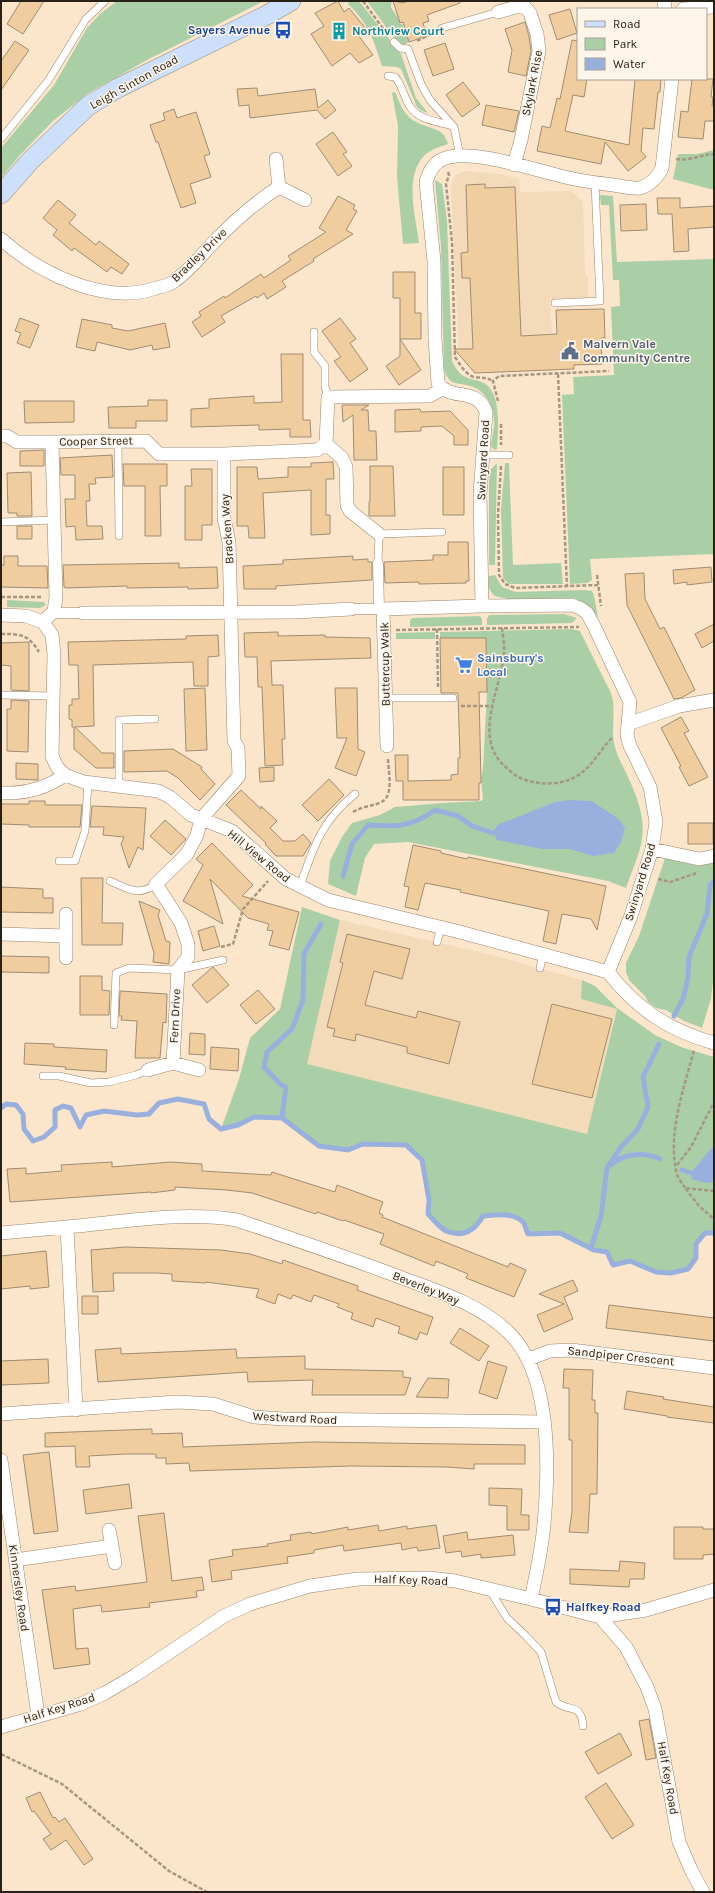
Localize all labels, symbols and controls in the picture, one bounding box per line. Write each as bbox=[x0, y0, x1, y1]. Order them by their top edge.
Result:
legend bbox=[577, 8, 707, 80]
text: Road bbox=[613, 17, 641, 31]
bus stop icon: Sayers Avenue bbox=[273, 20, 293, 40]
building icon: Northview Court bbox=[329, 21, 349, 41]
place label: Sayers Avenue bbox=[188, 23, 270, 37]
place label: Northview Court bbox=[352, 24, 445, 38]
text: Park bbox=[613, 37, 638, 51]
street label: Skylark Rise bbox=[519, 49, 545, 117]
street label: Leigh Sinton Road bbox=[87, 52, 181, 112]
text: Water bbox=[613, 57, 646, 71]
street label: Bradley Drive bbox=[168, 225, 230, 285]
place label: Malvern Vale Community Centre bbox=[583, 337, 690, 365]
public building icon: Malvern Vale Community Centre bbox=[560, 341, 580, 361]
street label: Swinyard Road bbox=[474, 419, 492, 501]
street label: Cooper Street bbox=[59, 433, 133, 449]
street label: Bracken Way bbox=[218, 493, 236, 564]
street label: Buttercup Walk bbox=[377, 621, 393, 706]
place label: Sainsbury's Local bbox=[477, 651, 544, 679]
supermarket icon: Sainsbury's Local bbox=[454, 655, 474, 675]
street label: Hill View Road bbox=[225, 826, 293, 886]
street label: Swinyard Road bbox=[621, 841, 659, 923]
street label: Fern Drive bbox=[167, 988, 183, 1044]
street label: Beverley Way bbox=[391, 1268, 462, 1308]
street label: Sandpiper Crescent bbox=[567, 1343, 676, 1369]
street label: Westward Road bbox=[252, 1409, 338, 1427]
street label: Kinnersley Road bbox=[6, 1544, 32, 1632]
street label: Half Key Road bbox=[374, 1572, 448, 1588]
bus stop icon: Halfkey Road bbox=[543, 1597, 563, 1617]
place label: Halfkey Road bbox=[566, 1600, 641, 1614]
street label: Half Key Road bbox=[21, 1690, 97, 1726]
street label: Half Key Road bbox=[655, 1740, 681, 1816]

